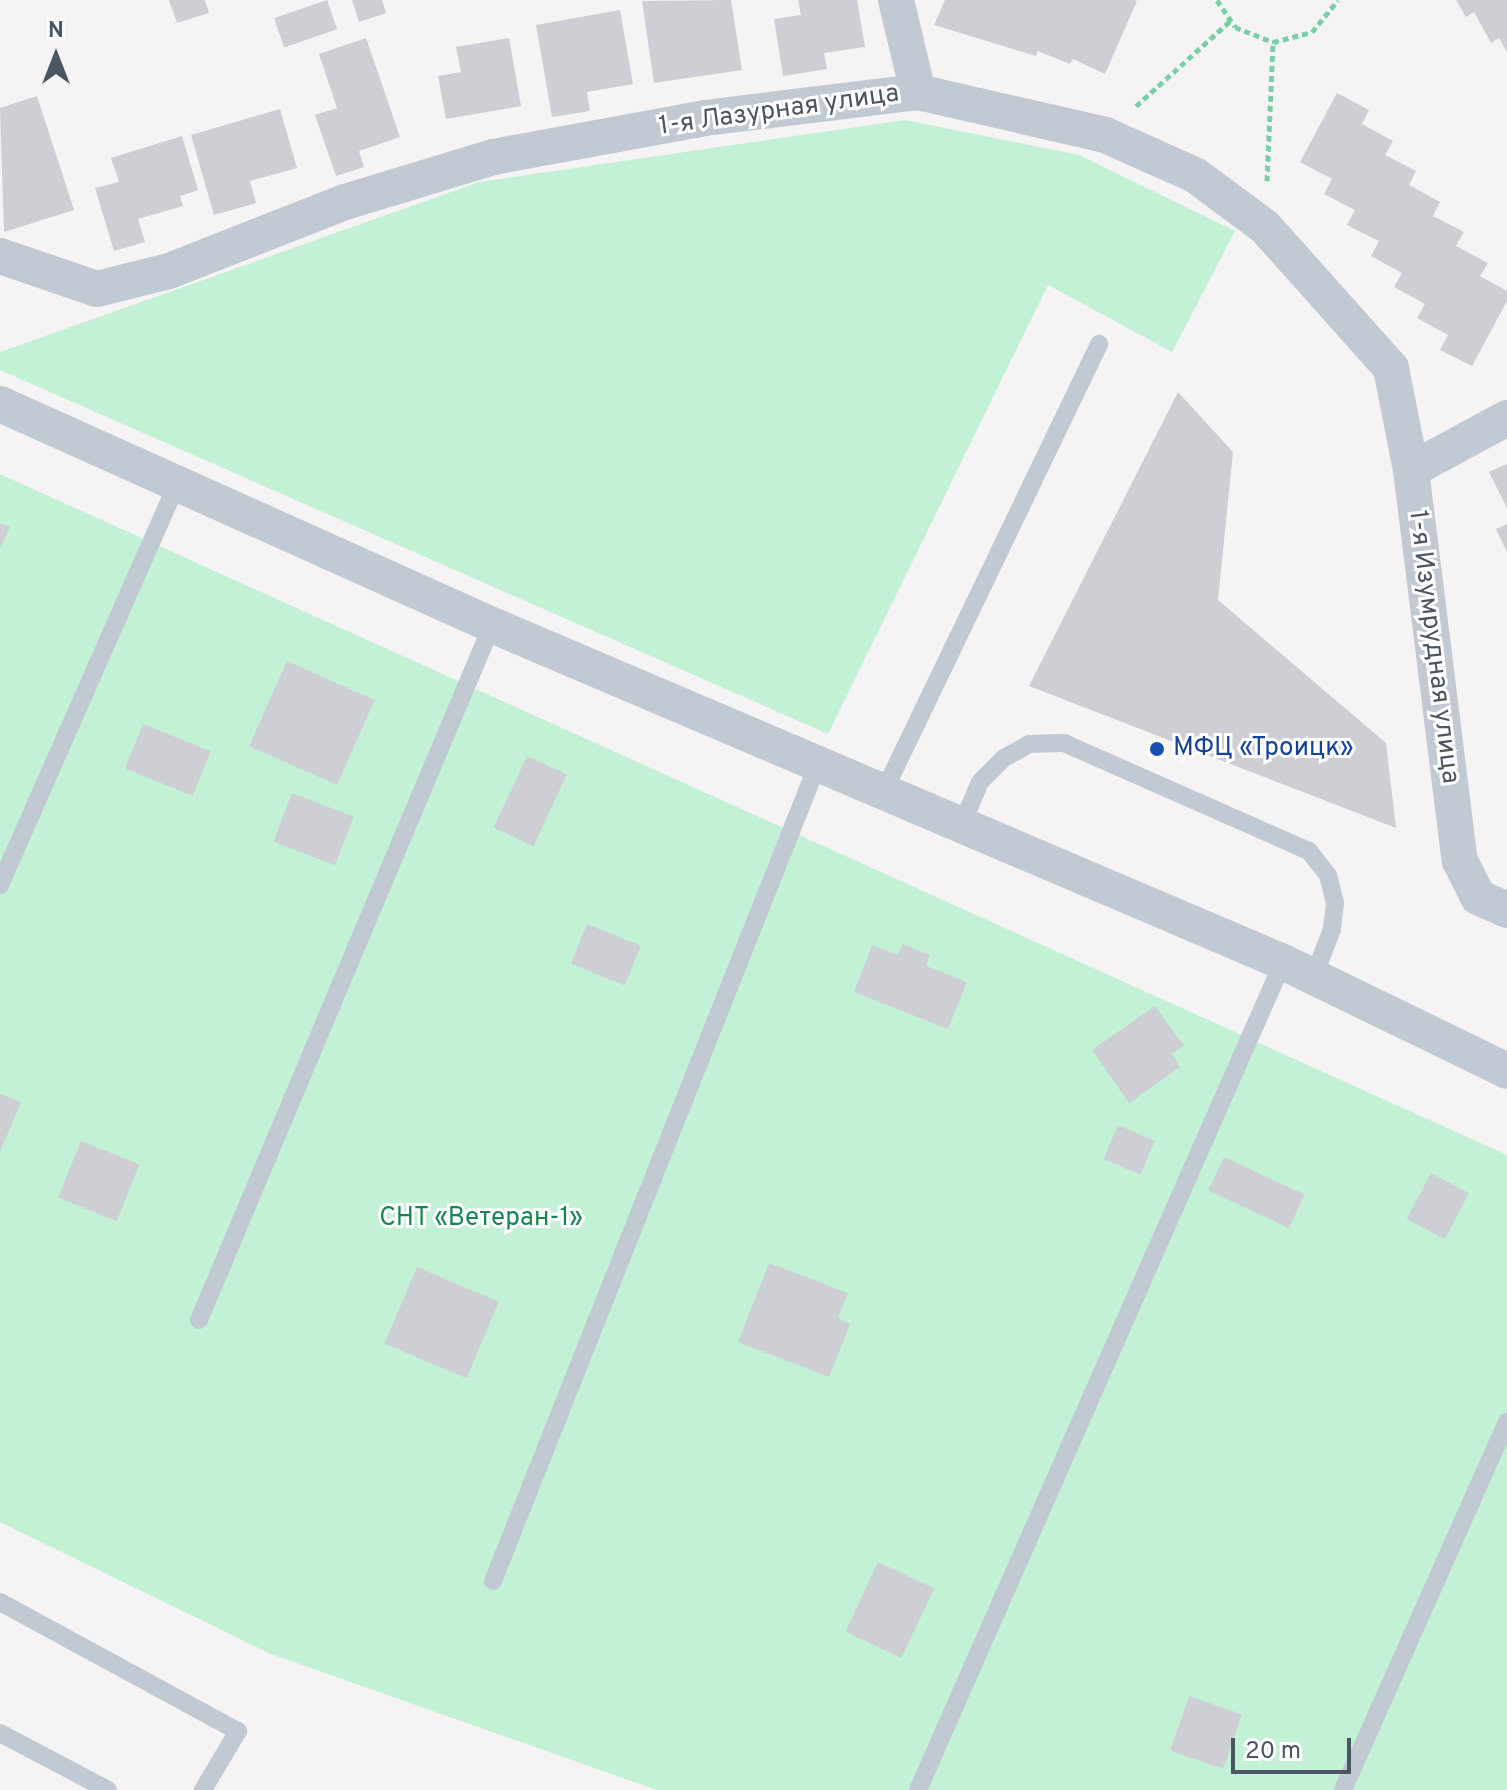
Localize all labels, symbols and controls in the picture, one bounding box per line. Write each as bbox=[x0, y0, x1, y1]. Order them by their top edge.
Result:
north arrow bbox=[16, 16, 96, 96]
text: N bbox=[48, 18, 64, 45]
street label: 1-я Лазурная улица bbox=[657, 79, 901, 143]
street label: 1-я Изумрудная улица bbox=[1401, 508, 1465, 786]
place label: МФЦ «Троицк» bbox=[1173, 733, 1354, 765]
marker: МФЦ «Троицк» bbox=[1148, 740, 1166, 758]
park label: СНТ «Ветеран-1» bbox=[379, 1203, 583, 1235]
scale bar bbox=[1235, 1722, 1355, 1772]
text: 20 m bbox=[1245, 1737, 1301, 1767]

